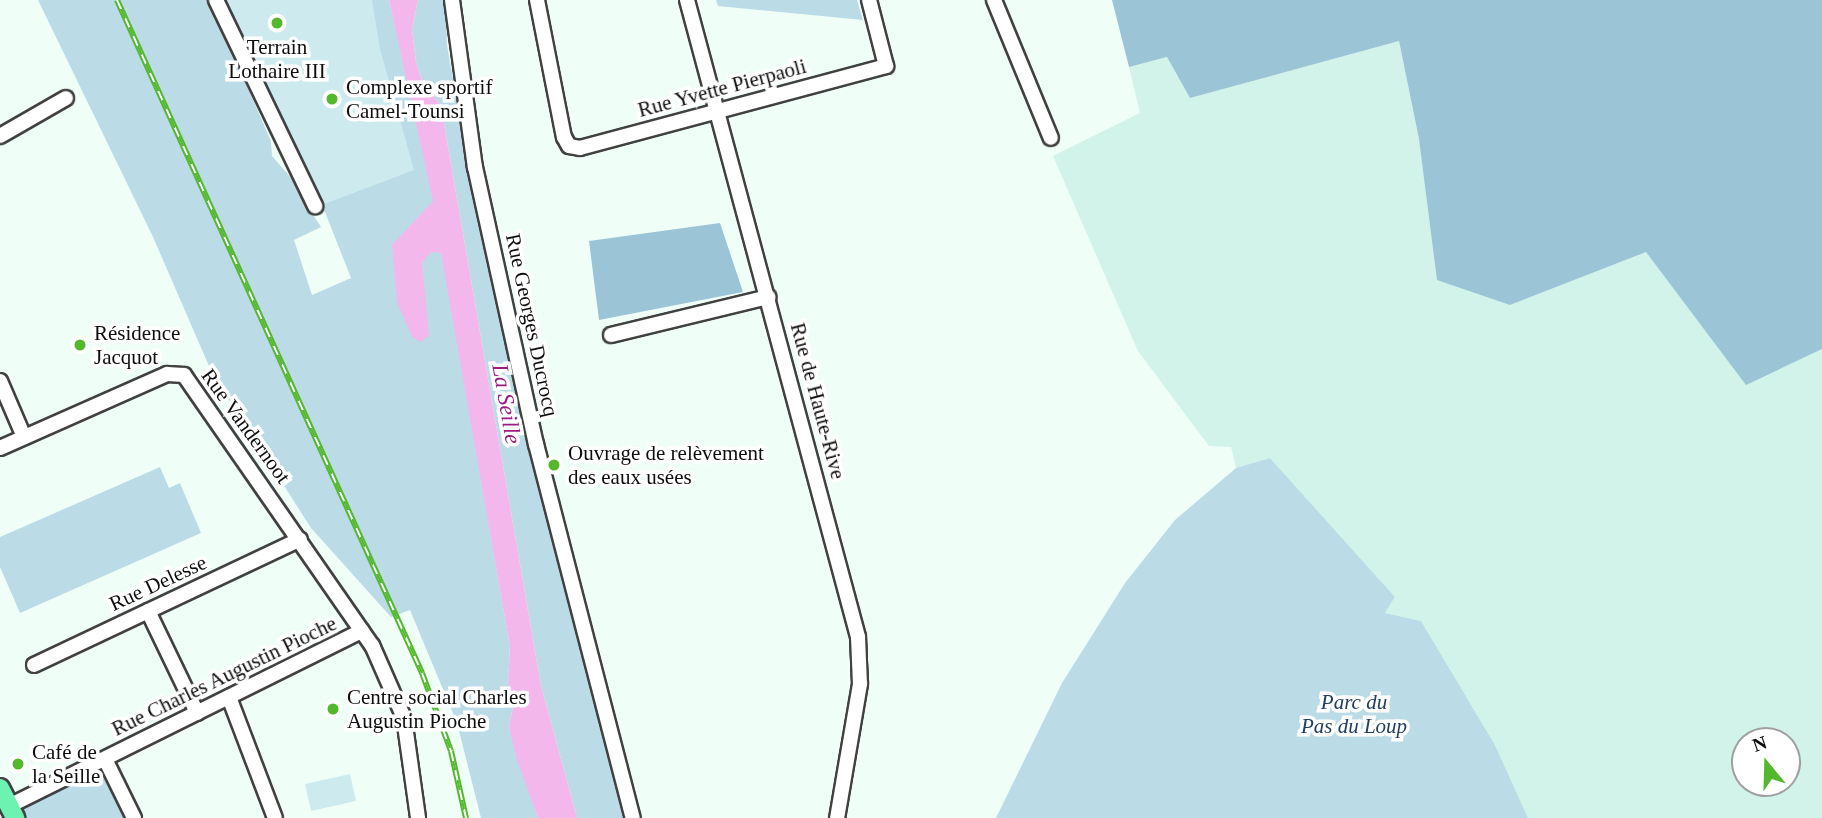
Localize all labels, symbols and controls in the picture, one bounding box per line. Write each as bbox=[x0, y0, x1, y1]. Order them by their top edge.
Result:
marker: Terrain Lothaire III bbox=[269, 15, 285, 31]
place label: Terrain Lothaire III bbox=[228, 34, 326, 84]
street label: Rue Yvette Pierpaoli bbox=[635, 53, 809, 123]
place label: Complexe sportif Camel-Tounsi bbox=[346, 74, 492, 124]
marker: Complexe sportif Camel-Tounsi bbox=[324, 91, 340, 107]
street label: Rue Georges Ducrocq bbox=[500, 231, 564, 419]
place label: Résidence Jacquot bbox=[94, 320, 180, 370]
street label: Rue de Haute-Rive bbox=[785, 320, 851, 482]
marker: Résidence Jacquot bbox=[72, 337, 88, 353]
water label: La Seille bbox=[485, 362, 527, 446]
street label: Rue Vandernoot bbox=[196, 364, 296, 488]
place label: Ouvrage de relèvement des eaux usées bbox=[568, 440, 764, 490]
marker: Ouvrage de relèvement des eaux usées bbox=[546, 457, 562, 473]
street label: Rue Delesse bbox=[105, 550, 211, 616]
street label: Rue Charles Augustin Pioche bbox=[107, 610, 341, 742]
place label: Centre social Charles Augustin Pioche bbox=[347, 684, 527, 734]
park label: Parc du Pas du Loup bbox=[1301, 689, 1407, 739]
marker: Centre social Charles Augustin Pioche bbox=[325, 701, 341, 717]
north arrow bbox=[1731, 727, 1801, 797]
text: N bbox=[1750, 731, 1770, 756]
place label: Café de la Seille bbox=[32, 739, 100, 789]
marker: Café de la Seille bbox=[10, 756, 26, 772]

